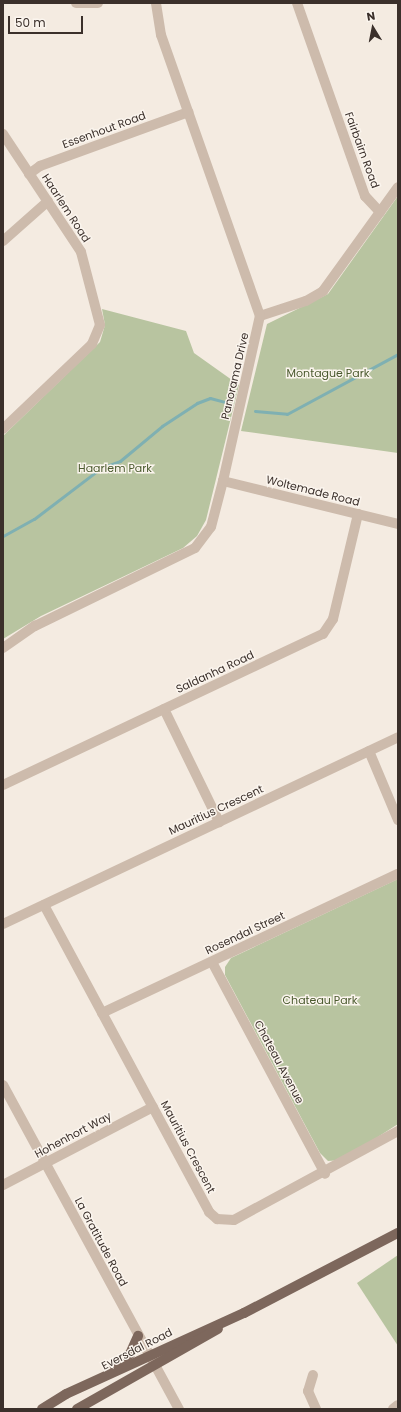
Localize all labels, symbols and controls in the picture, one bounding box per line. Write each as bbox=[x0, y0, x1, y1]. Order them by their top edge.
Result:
scale bar bbox=[10, 8, 85, 34]
north arrow bbox=[353, 8, 393, 48]
text: N bbox=[365, 8, 376, 25]
text: 50 m bbox=[15, 14, 46, 31]
street label: Essenhout Road bbox=[61, 109, 147, 151]
street label: Fairbairn Road bbox=[342, 110, 382, 190]
street label: Haarlem Road bbox=[39, 171, 93, 245]
street label: Panorama Drive bbox=[219, 331, 251, 421]
park label: Montague Park bbox=[287, 366, 369, 380]
park label: Haarlem Park bbox=[78, 461, 152, 475]
street label: Woltemade Road bbox=[265, 473, 361, 509]
street label: Saldanha Road bbox=[174, 648, 256, 696]
street label: Mauritius Crescent bbox=[167, 782, 265, 838]
street label: Rosendal Street bbox=[203, 909, 287, 957]
park label: Chateau Park bbox=[283, 993, 357, 1007]
street label: Chateau Avenue bbox=[251, 1018, 307, 1106]
street label: Mauritius Crescent bbox=[158, 1098, 218, 1196]
street label: Hohenhort Way bbox=[32, 1109, 114, 1161]
street label: La Gratitude Road bbox=[72, 1195, 130, 1289]
street label: Eversdal Road bbox=[99, 1326, 175, 1372]

